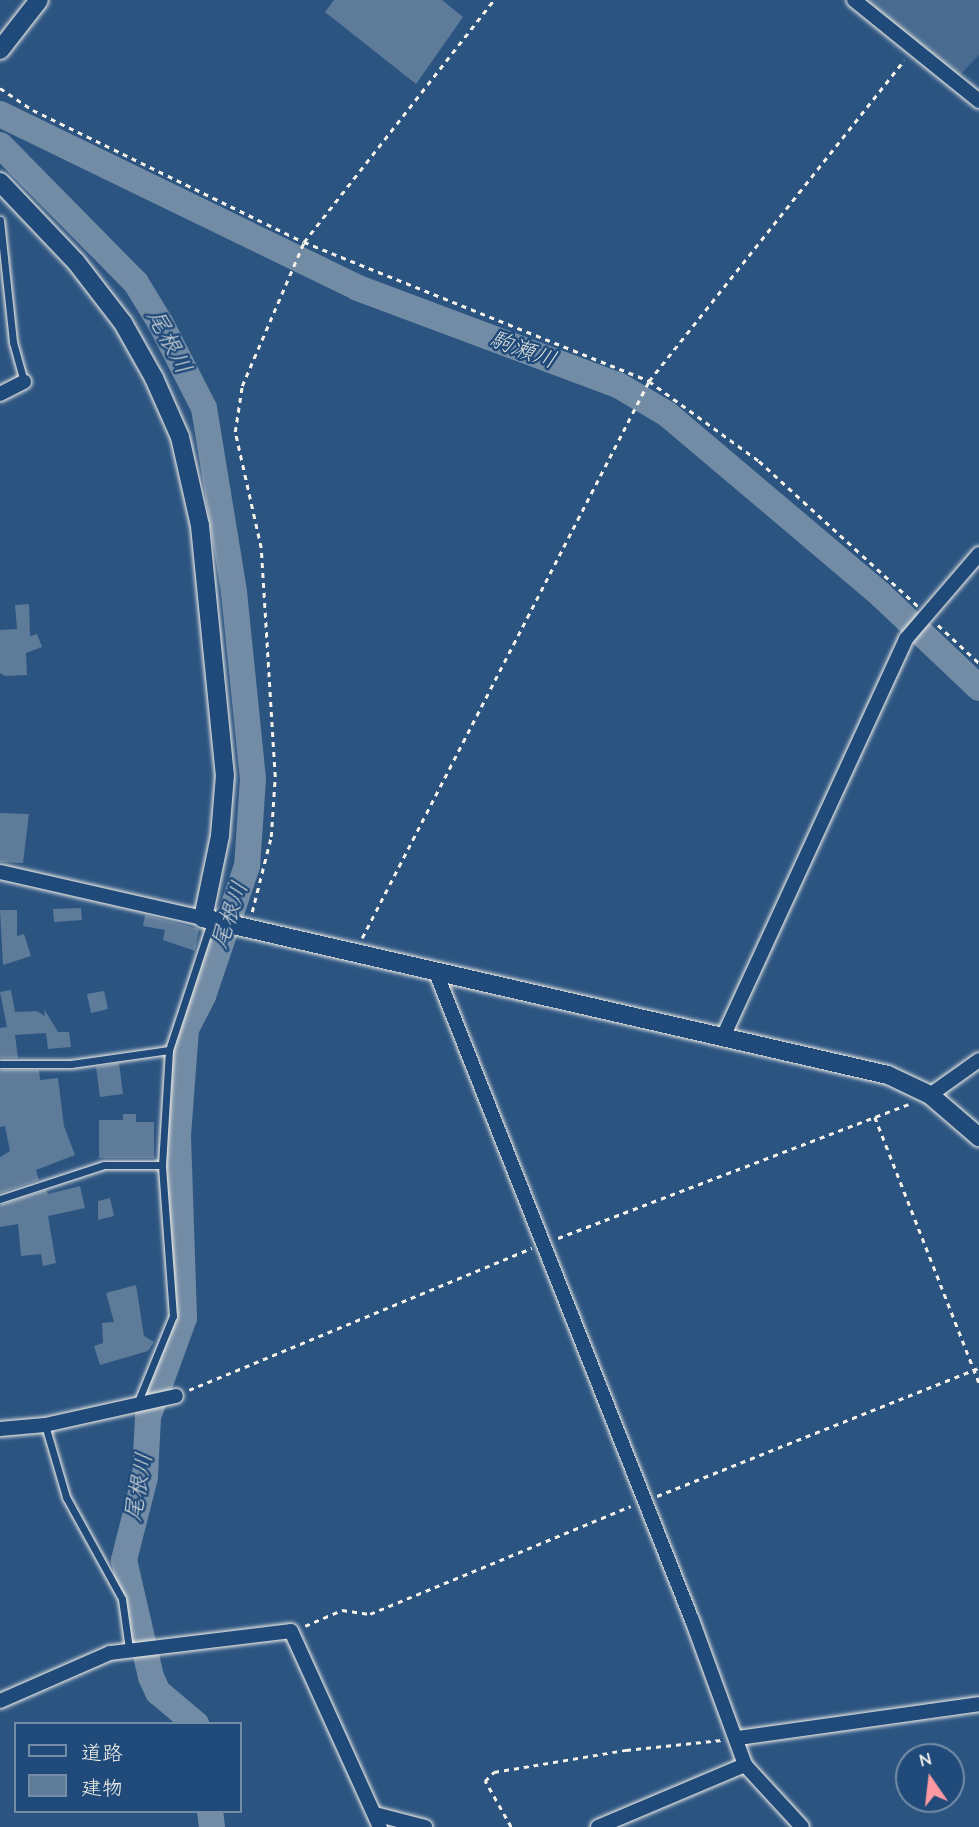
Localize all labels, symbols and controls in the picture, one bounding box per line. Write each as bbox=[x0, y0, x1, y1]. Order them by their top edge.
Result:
water label: 尾根川 bbox=[141, 305, 197, 379]
water label: 駒瀬川 bbox=[486, 325, 560, 375]
water label: 尾根川 bbox=[206, 878, 254, 952]
water label: 尾根川 bbox=[119, 1451, 159, 1523]
legend bbox=[14, 1722, 242, 1813]
text: 道路 bbox=[81, 1741, 123, 1765]
north arrow bbox=[895, 1743, 965, 1813]
text: N bbox=[917, 1747, 934, 1772]
text: 建物 bbox=[81, 1776, 123, 1800]

